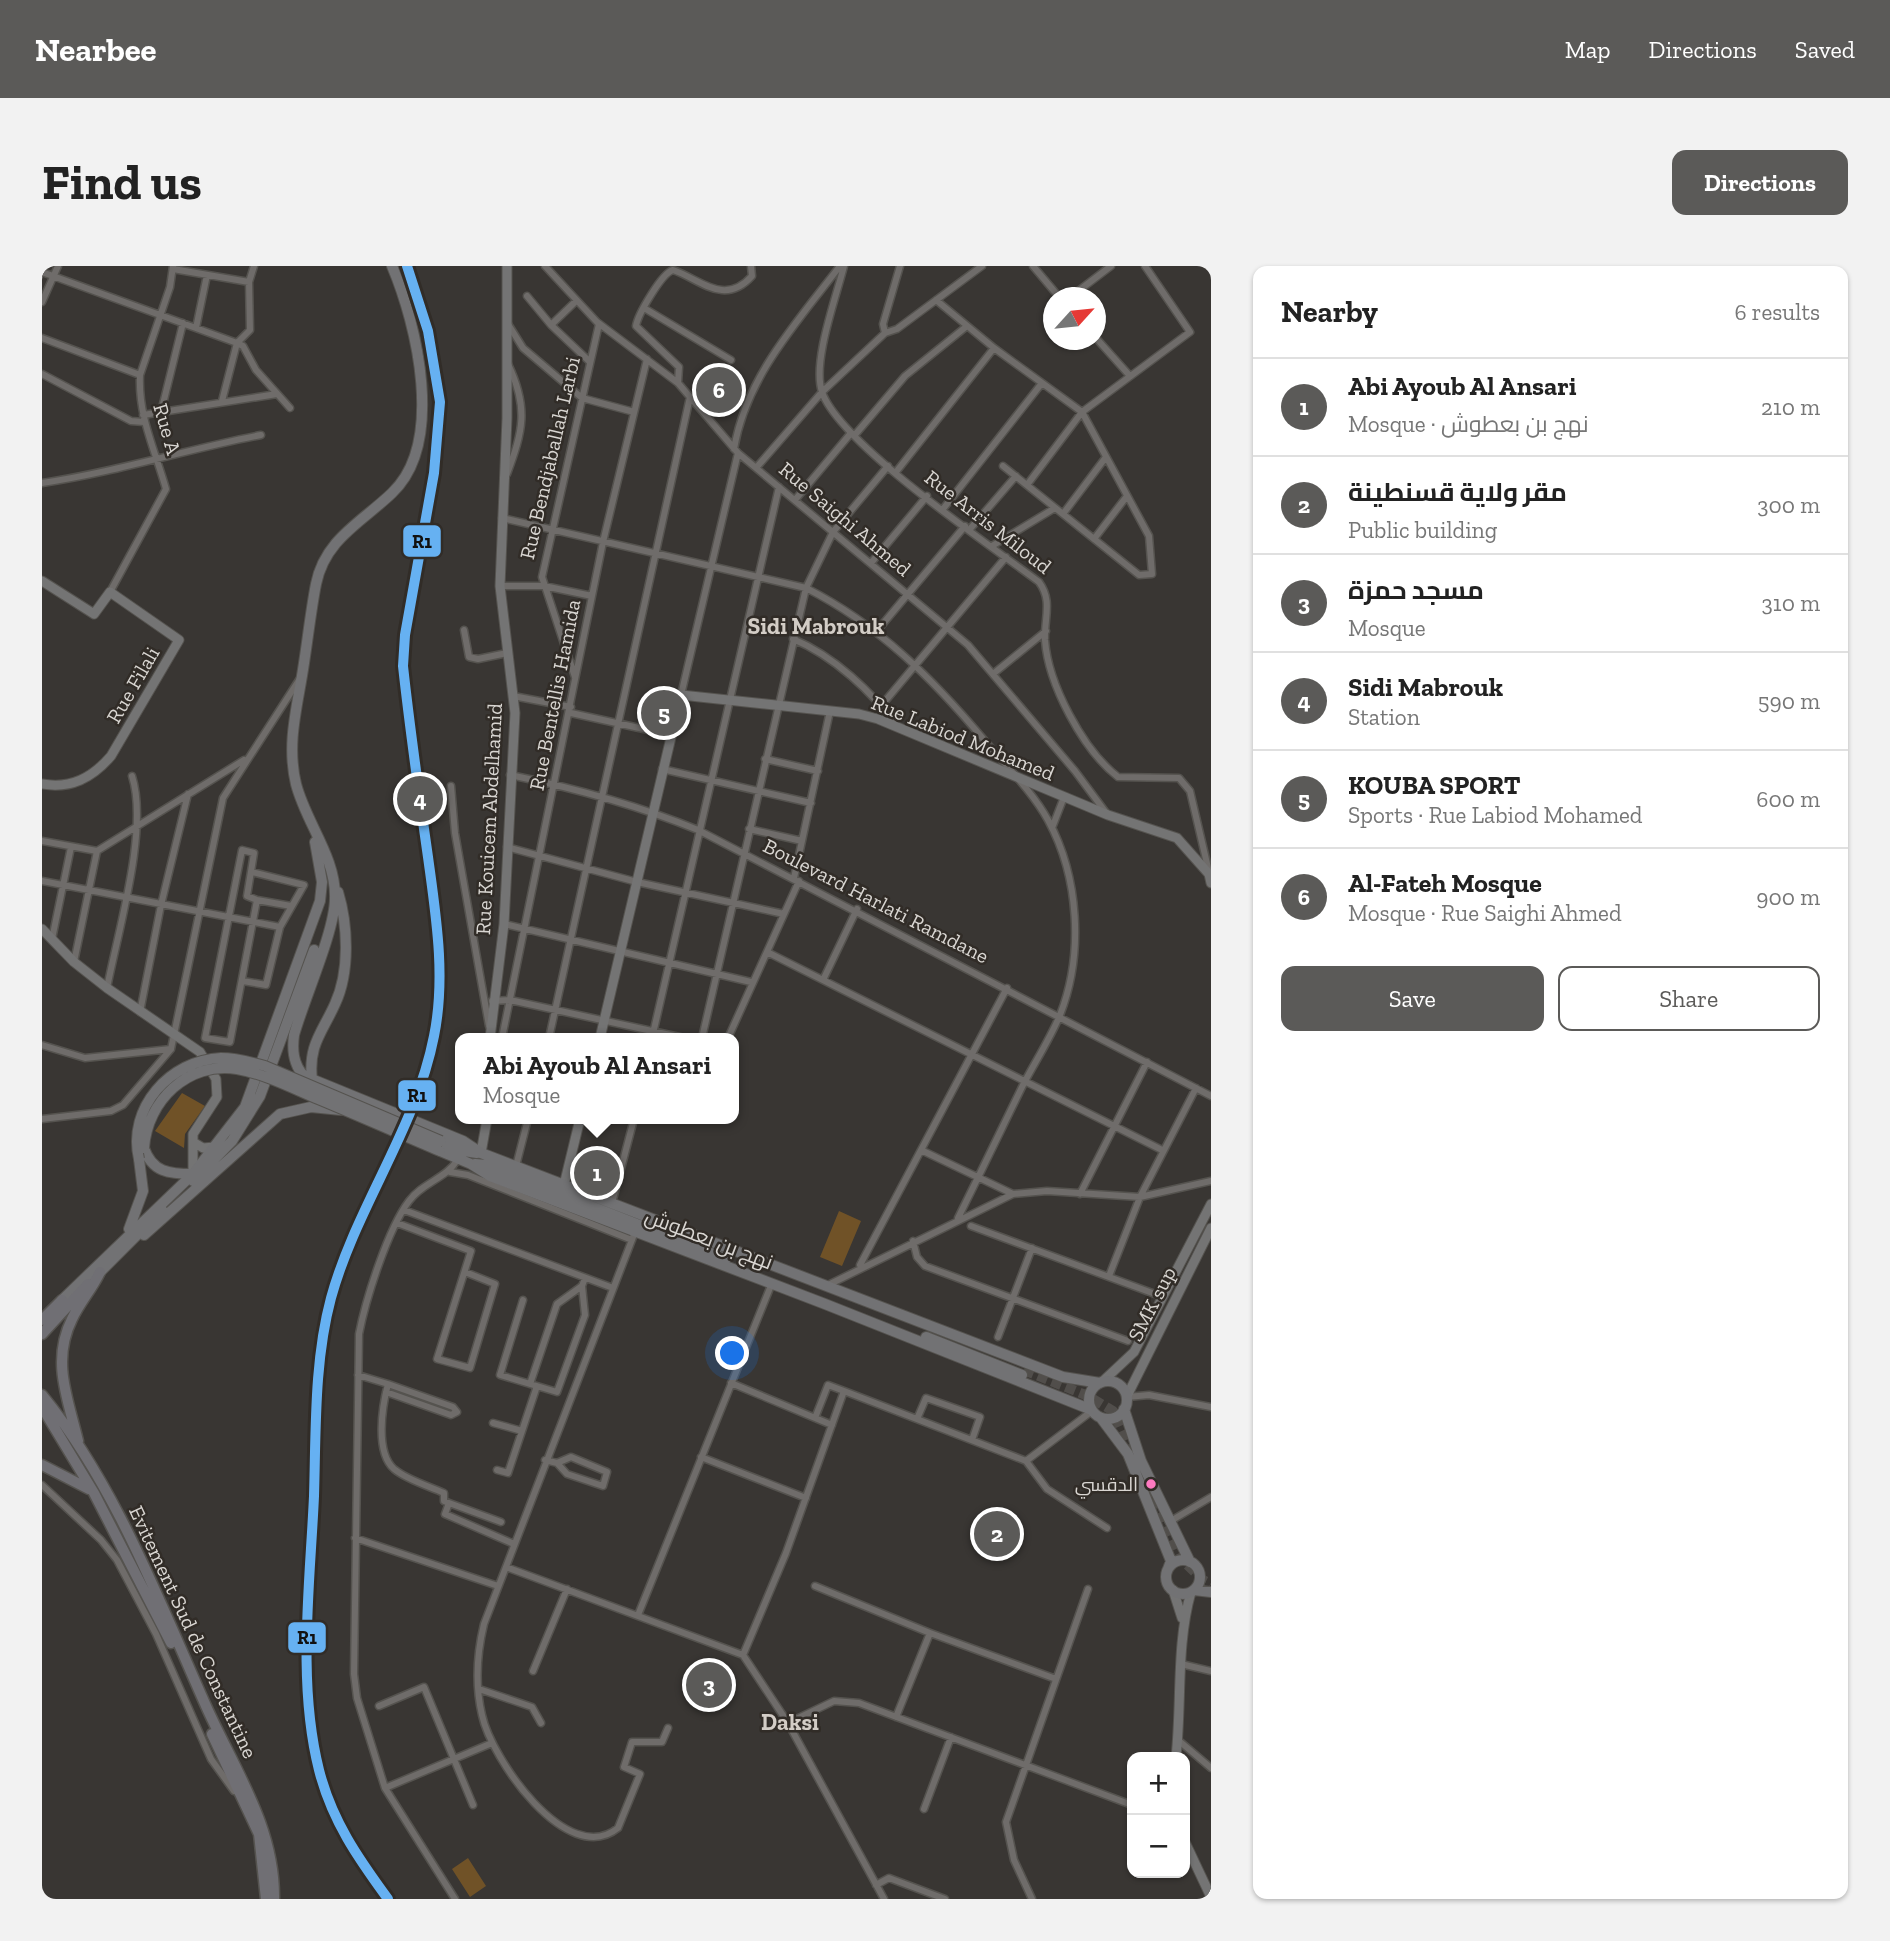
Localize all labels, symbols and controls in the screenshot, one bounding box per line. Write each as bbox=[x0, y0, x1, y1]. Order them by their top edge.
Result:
text: Nearbee bbox=[35, 30, 157, 69]
text: Map bbox=[1565, 35, 1611, 64]
text: Directions bbox=[1649, 35, 1757, 64]
text: Saved bbox=[1795, 35, 1855, 64]
button: Directions bbox=[1672, 150, 1848, 215]
text: Find us bbox=[42, 153, 202, 212]
north arrow bbox=[1043, 287, 1106, 350]
text: Nearby bbox=[1281, 294, 1378, 330]
text: 6 results bbox=[1734, 298, 1820, 326]
street label: Rue Bendjaballah Larbi bbox=[514, 354, 586, 562]
pin: 6 bbox=[696, 364, 742, 416]
text: Abi Ayoub Al Ansari bbox=[1348, 370, 1576, 402]
text: 1 bbox=[1299, 393, 1309, 421]
text: 210 m bbox=[1761, 393, 1820, 421]
street label: Rue A bbox=[148, 400, 187, 458]
text: Mosque · نهج بن بعطوش bbox=[1348, 410, 1589, 438]
street label: Rue Saighi Ahmed bbox=[774, 456, 917, 581]
street label: Rue Arris Miloud bbox=[920, 464, 1057, 579]
text: مقر ولاية قسنطينة bbox=[1348, 476, 1567, 508]
text: 2 bbox=[1298, 491, 1310, 519]
text: 300 m bbox=[1757, 491, 1820, 519]
text: Public building bbox=[1348, 516, 1497, 544]
line badge: R1 bbox=[402, 524, 442, 558]
text: R1 bbox=[412, 530, 432, 553]
text: مسجد حمزة bbox=[1348, 574, 1484, 606]
text: 3 bbox=[1298, 589, 1310, 617]
text: 310 m bbox=[1762, 589, 1820, 617]
street label: Rue Bentellis Hamida bbox=[524, 597, 585, 793]
district label: Sidi Mabrouk bbox=[747, 612, 885, 640]
text: Mosque bbox=[1348, 614, 1426, 642]
street label: Rue Filali bbox=[101, 642, 164, 727]
text: Sidi Mabrouk bbox=[1348, 671, 1503, 703]
pin: 5 bbox=[641, 687, 687, 739]
text: 4 bbox=[1297, 687, 1311, 715]
text: 590 m bbox=[1758, 687, 1820, 715]
street label: Rue Labiod Mohamed bbox=[868, 689, 1059, 786]
street label: Rue Kouicem Abdelhamid bbox=[470, 702, 507, 935]
text: Station bbox=[1348, 703, 1420, 731]
text: KOUBA SPORT bbox=[1348, 769, 1521, 801]
pin: 4 bbox=[397, 773, 443, 825]
text: 5 bbox=[1298, 785, 1310, 813]
text: 600 m bbox=[1756, 785, 1820, 813]
text: Sports · Rue Labiod Mohamed bbox=[1348, 801, 1642, 829]
street label: Boulevard Harlati Ramdane bbox=[759, 833, 993, 968]
text: Al-Fateh Mosque bbox=[1348, 867, 1542, 899]
text: 6 bbox=[1298, 883, 1310, 911]
text: 900 m bbox=[1756, 883, 1820, 911]
text: Mosque · Rue Saighi Ahmed bbox=[1348, 899, 1622, 927]
button: Save bbox=[1281, 966, 1544, 1031]
button: Share bbox=[1558, 966, 1820, 1031]
popup bbox=[455, 1033, 739, 1124]
text: Abi Ayoub Al Ansari bbox=[483, 1049, 711, 1081]
line badge: R1 bbox=[397, 1079, 437, 1112]
text: Mosque bbox=[483, 1081, 560, 1109]
text: R1 bbox=[407, 1084, 427, 1107]
pin: 1 bbox=[574, 1147, 620, 1199]
street label: نهج بن بعطوش bbox=[641, 1203, 777, 1276]
street label: SMK sup bbox=[1122, 1262, 1181, 1345]
your location bbox=[715, 1336, 749, 1370]
place label: الدقسي bbox=[1075, 1473, 1138, 1499]
marker: الدقسي bbox=[1144, 1477, 1158, 1491]
street label: Evitement Sud de Constantine bbox=[124, 1502, 263, 1762]
pin: 2 bbox=[974, 1508, 1020, 1560]
line badge: R1 bbox=[287, 1621, 327, 1654]
text: R1 bbox=[297, 1626, 317, 1649]
pin: 3 bbox=[686, 1659, 732, 1711]
district label: Daksi bbox=[761, 1708, 819, 1736]
map controls bbox=[1127, 1752, 1190, 1878]
button: + bbox=[1127, 1752, 1190, 1815]
button: − bbox=[1127, 1815, 1190, 1878]

